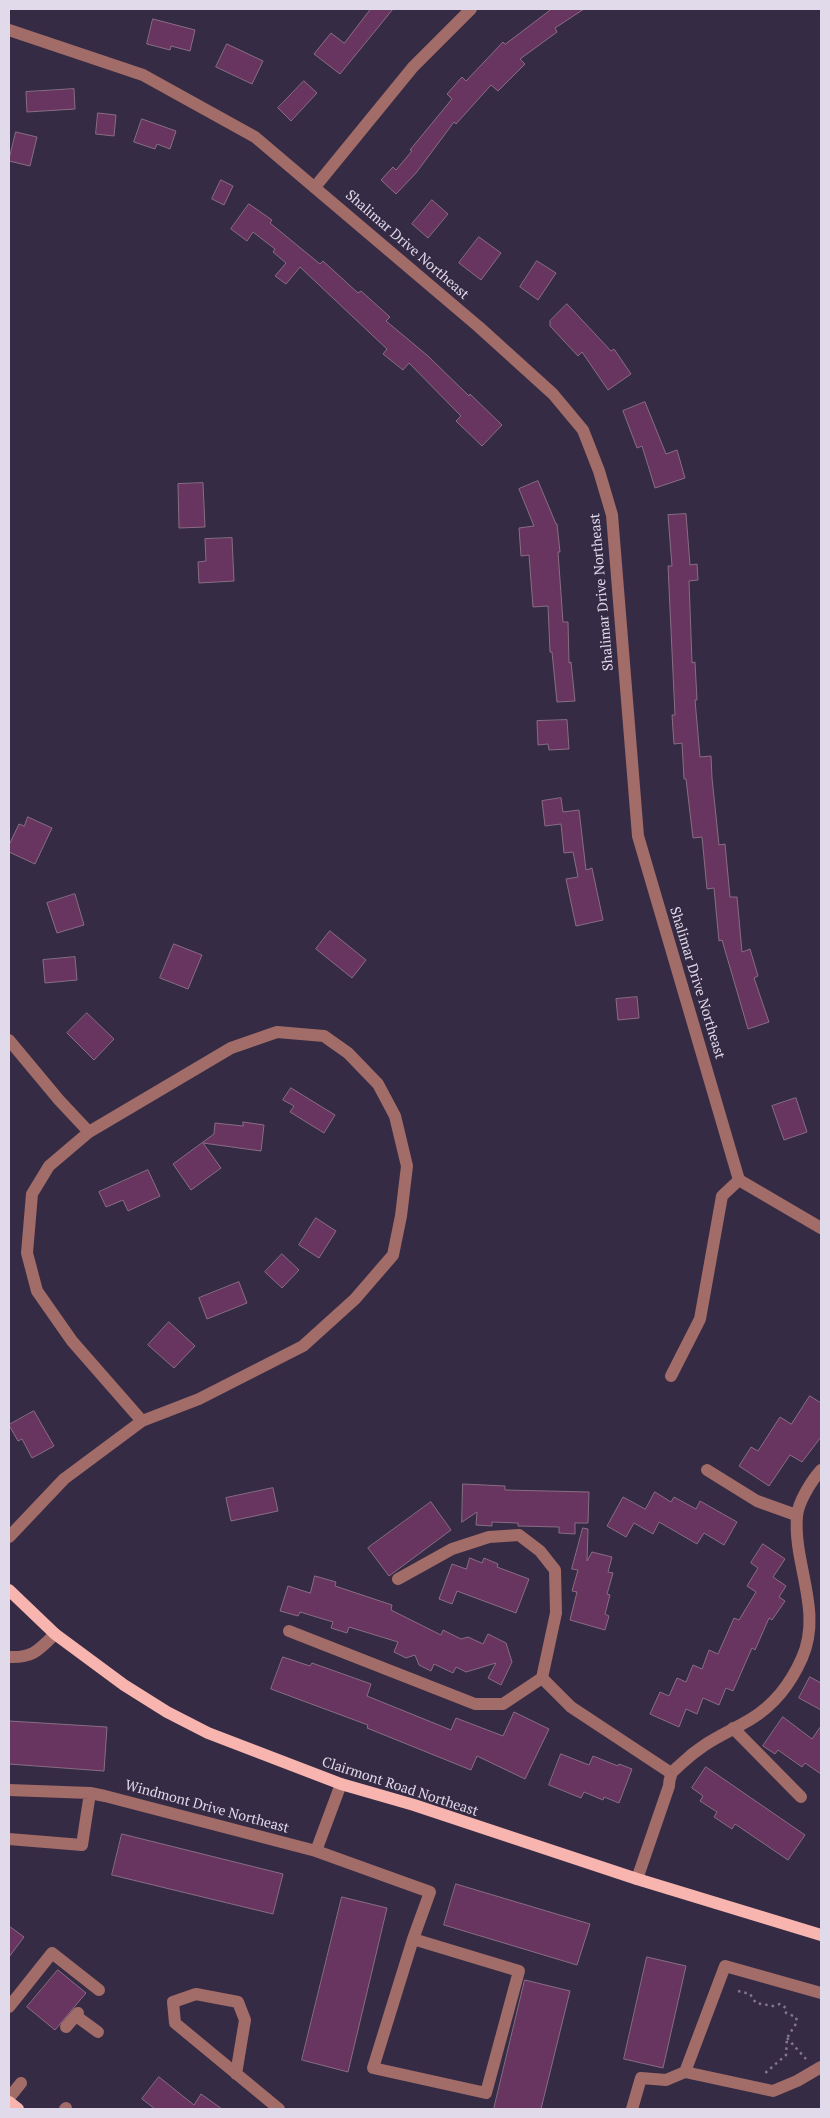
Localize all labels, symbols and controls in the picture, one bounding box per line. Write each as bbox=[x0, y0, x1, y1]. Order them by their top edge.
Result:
street label: Shalimar Drive Northeast bbox=[342, 187, 472, 303]
street label: Shalimar Drive Northeast bbox=[587, 513, 617, 671]
street label: Shalimar Drive Northeast bbox=[666, 905, 728, 1061]
street label: Clairmont Road Northeast bbox=[320, 1754, 480, 1820]
street label: Windmont Drive Northeast bbox=[123, 1777, 291, 1837]

